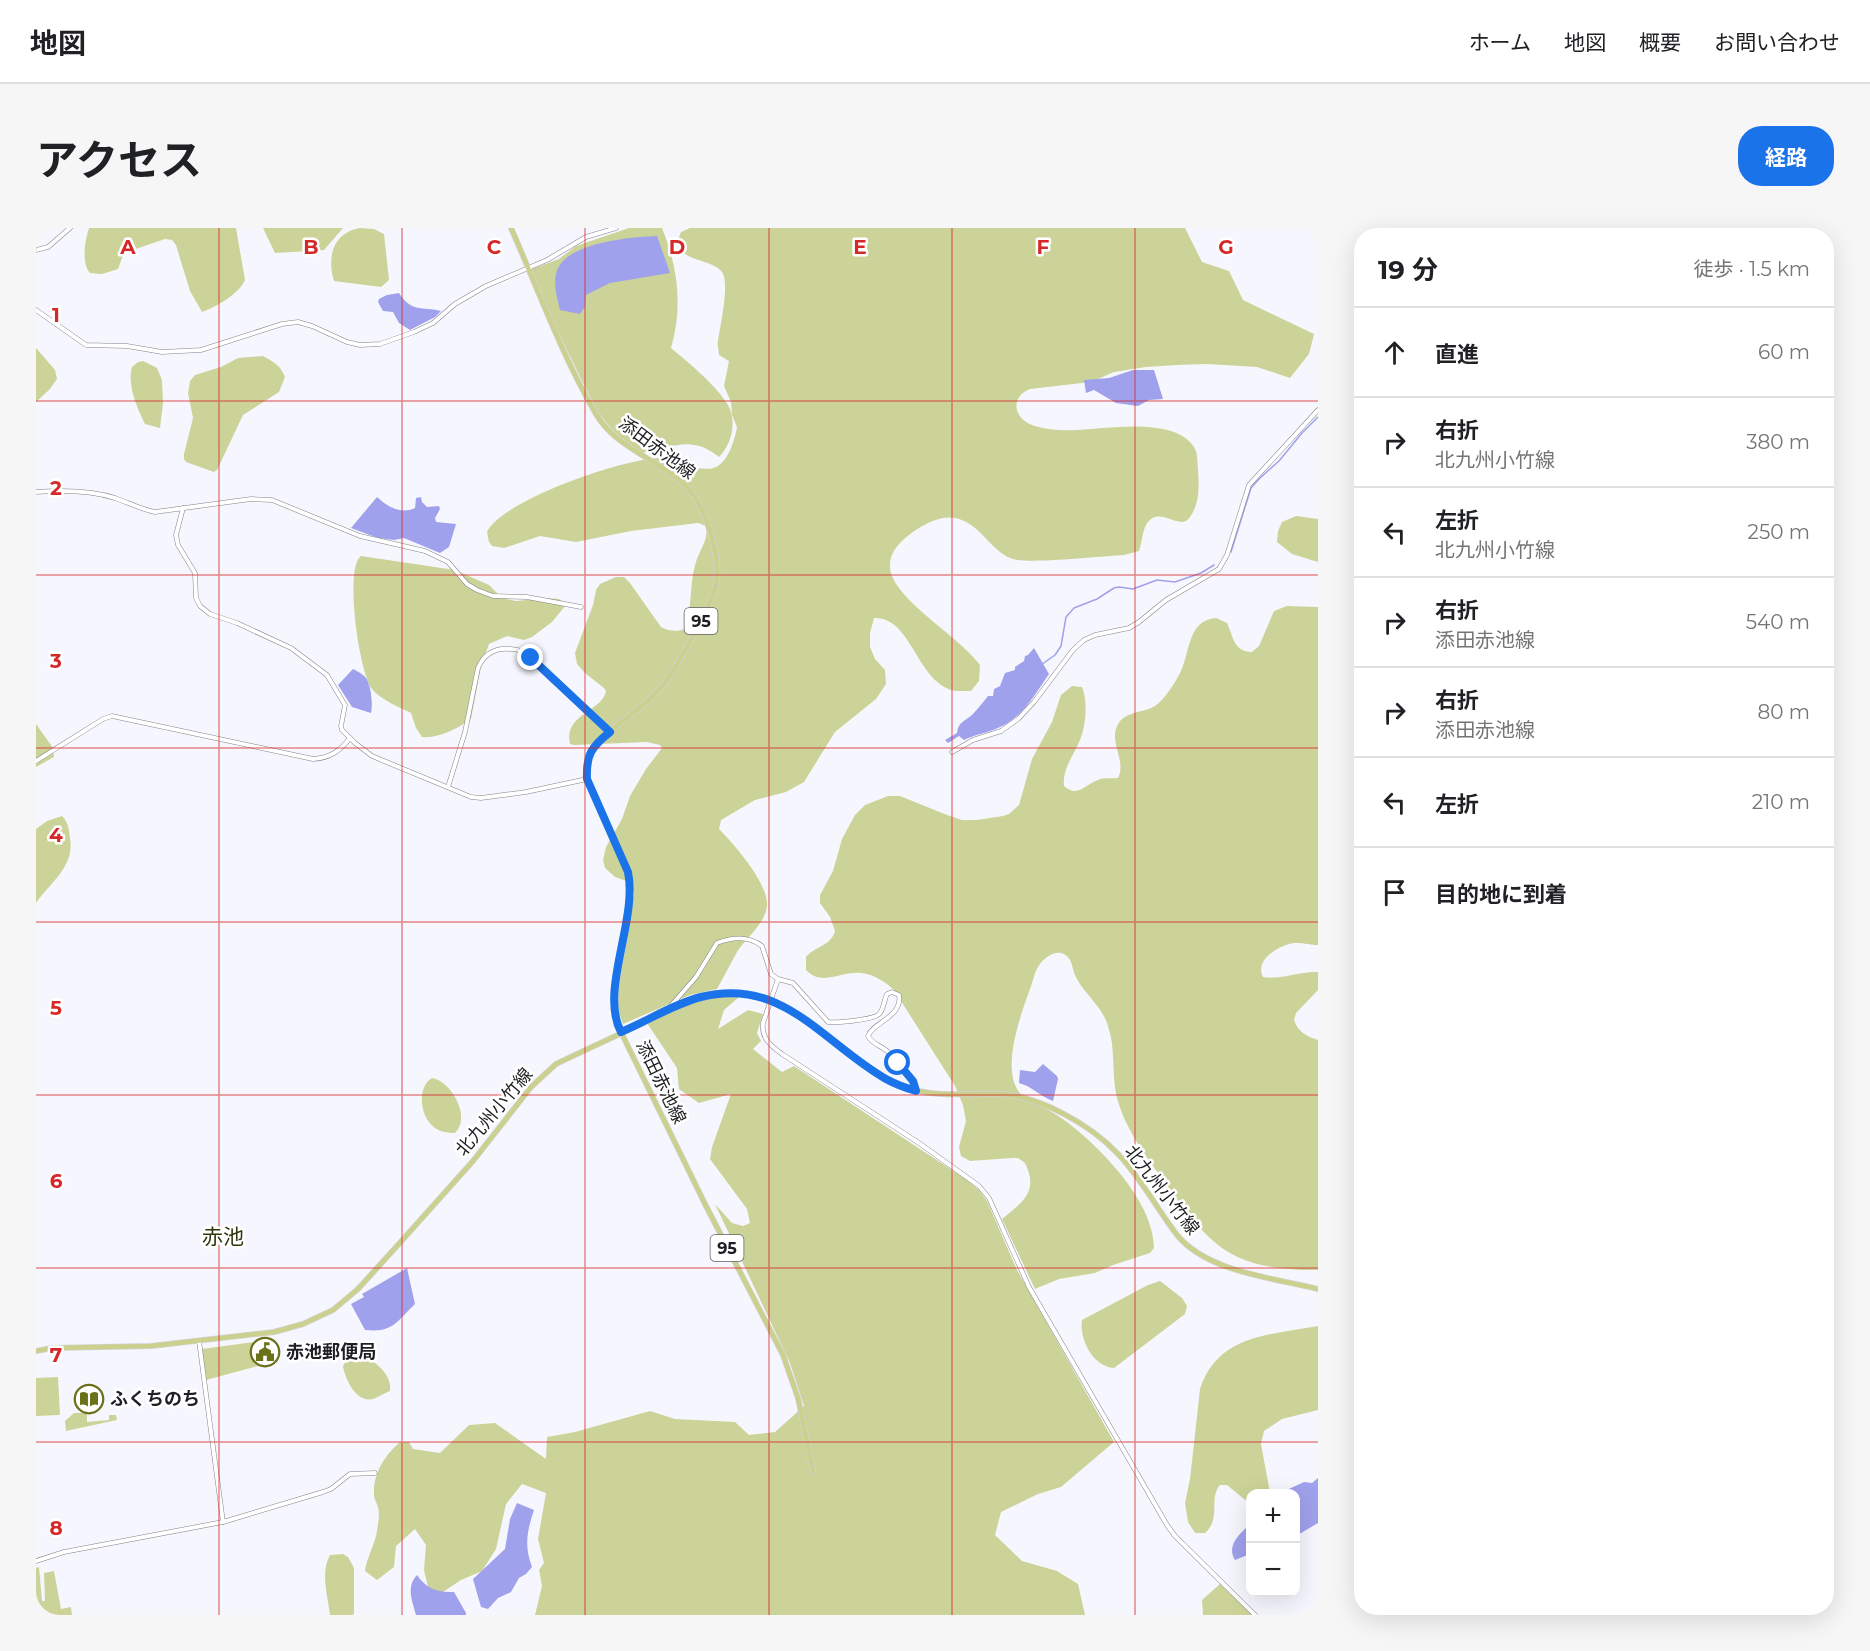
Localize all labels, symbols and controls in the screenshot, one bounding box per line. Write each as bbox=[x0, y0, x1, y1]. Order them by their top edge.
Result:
text: 地図 bbox=[30, 26, 86, 60]
text: ホーム bbox=[1469, 30, 1531, 55]
text: 地図 bbox=[1564, 30, 1606, 55]
text: 概要 bbox=[1639, 30, 1681, 55]
text: お問い合わせ bbox=[1714, 30, 1840, 55]
button: 経路 bbox=[1738, 126, 1834, 186]
text: アクセス bbox=[36, 134, 202, 186]
text: A bbox=[119, 235, 136, 259]
text: B bbox=[303, 235, 319, 259]
text: C bbox=[487, 235, 502, 259]
text: D bbox=[669, 235, 685, 259]
text: E bbox=[853, 235, 867, 259]
text: F bbox=[1037, 235, 1050, 259]
text: G bbox=[1218, 235, 1234, 259]
text: 19 分 bbox=[1378, 254, 1438, 286]
text: 徒歩 · 1.5 km bbox=[1693, 257, 1810, 281]
text: 1 bbox=[52, 303, 60, 327]
icon: ahead bbox=[1378, 336, 1411, 369]
text: 60 m bbox=[1758, 340, 1810, 364]
text: 直進 bbox=[1435, 341, 1479, 368]
street label: 添田赤池線 bbox=[614, 412, 700, 484]
text: 右折 bbox=[1435, 417, 1479, 444]
icon: right bbox=[1378, 426, 1411, 459]
text: 380 m bbox=[1746, 430, 1810, 454]
text: 北九州小竹線 bbox=[1435, 448, 1555, 472]
text: 2 bbox=[50, 476, 62, 500]
text: 左折 bbox=[1435, 507, 1479, 534]
icon: left bbox=[1378, 516, 1411, 549]
text: 250 m bbox=[1748, 520, 1810, 544]
text: 北九州小竹線 bbox=[1435, 538, 1555, 562]
text: 右折 bbox=[1435, 597, 1479, 624]
icon: right bbox=[1378, 606, 1411, 639]
road number: 95 bbox=[684, 608, 718, 634]
text: 540 m bbox=[1746, 610, 1810, 634]
text: 添田赤池線 bbox=[1435, 628, 1535, 652]
route end bbox=[517, 644, 543, 670]
text: 3 bbox=[49, 649, 62, 673]
text: 右折 bbox=[1435, 687, 1479, 714]
icon: right bbox=[1378, 696, 1411, 729]
text: 80 m bbox=[1758, 700, 1810, 724]
text: 添田赤池線 bbox=[1435, 718, 1535, 742]
icon: left bbox=[1378, 786, 1411, 819]
text: 210 m bbox=[1752, 790, 1810, 814]
text: 左折 bbox=[1435, 791, 1479, 818]
text: 4 bbox=[49, 823, 63, 847]
icon: arrive bbox=[1378, 876, 1411, 909]
text: 目的地に到着 bbox=[1435, 881, 1567, 908]
text: 5 bbox=[50, 996, 62, 1020]
street label: 添田赤池線 bbox=[631, 1037, 691, 1127]
route start bbox=[884, 1049, 910, 1075]
street label: 北九州小竹線 bbox=[451, 1064, 537, 1160]
street label: 北九州小竹線 bbox=[1120, 1141, 1204, 1239]
text: 6 bbox=[50, 1169, 63, 1193]
district label: 赤池 bbox=[202, 1224, 244, 1249]
road number: 95 bbox=[710, 1235, 744, 1261]
public building icon: 赤池郵便局 bbox=[249, 1336, 281, 1368]
place label: 赤池郵便局 bbox=[286, 1341, 376, 1363]
text: 7 bbox=[50, 1343, 62, 1367]
library icon: ふくちのち bbox=[73, 1383, 105, 1415]
place label: ふくちのち bbox=[110, 1388, 200, 1410]
map controls bbox=[1246, 1489, 1300, 1597]
button: + bbox=[1246, 1489, 1300, 1543]
text: 8 bbox=[49, 1516, 63, 1540]
button: − bbox=[1246, 1543, 1300, 1597]

